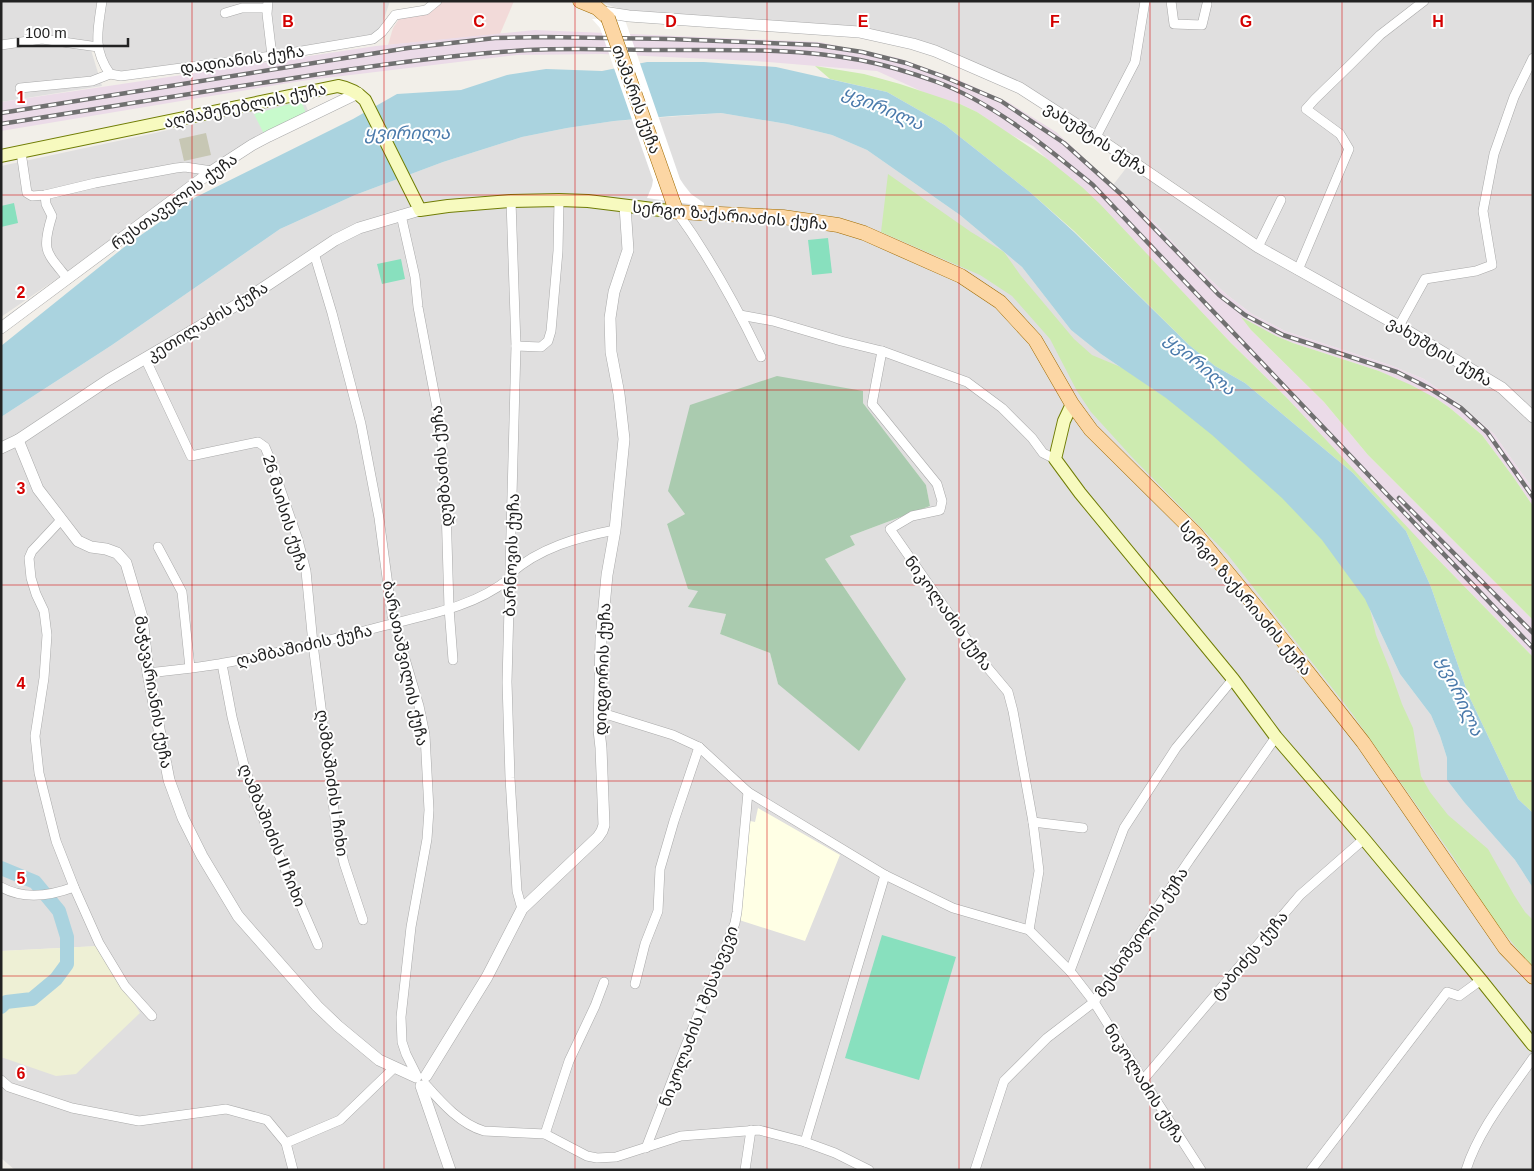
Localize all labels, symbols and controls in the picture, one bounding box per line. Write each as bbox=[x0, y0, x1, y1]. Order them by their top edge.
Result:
text: B bbox=[282, 13, 294, 30]
text: C bbox=[473, 13, 485, 30]
text: D bbox=[665, 13, 677, 30]
text: E bbox=[858, 13, 869, 30]
text: F bbox=[1050, 13, 1060, 30]
text: G bbox=[1240, 13, 1252, 30]
text: H bbox=[1432, 13, 1444, 30]
scale bar bbox=[18, 15, 128, 47]
text: 100 m bbox=[25, 24, 67, 41]
street label: დადიანის ქუჩა bbox=[179, 42, 306, 79]
street label: თამარის ქუჩა bbox=[608, 42, 664, 156]
street label: აღმაშენებლის ქუჩა bbox=[162, 80, 328, 133]
water label: ყვირილა bbox=[839, 82, 926, 135]
text: 1 bbox=[17, 89, 26, 106]
street label: ვახუშტის ქუჩა bbox=[1040, 99, 1150, 179]
water label: ყვირილა bbox=[364, 123, 450, 144]
street label: რუსთაველის ქუჩა bbox=[108, 150, 242, 254]
street label: სერგო ზაქარიაძის ქუჩა bbox=[632, 199, 828, 233]
street label: კეთილაძის ქუჩა bbox=[144, 279, 272, 366]
text: 2 bbox=[17, 284, 26, 301]
street label: ვახუშტის ქუჩა bbox=[1384, 313, 1495, 390]
water label: ყვირილა bbox=[1160, 329, 1239, 400]
street label: დუმბაძის ქუჩა bbox=[428, 404, 457, 528]
street label: 26 მაისის ქუჩა bbox=[259, 453, 311, 573]
text: 3 bbox=[17, 480, 26, 497]
street label: ბარნოვის ქუჩა bbox=[501, 493, 523, 617]
street label: სერგო ზაქარიაძის ქუჩა bbox=[1175, 518, 1315, 679]
street label: ნიკოლაძის ქუჩა bbox=[900, 553, 996, 675]
street label: ბარათაშვილის ქუჩა bbox=[378, 579, 431, 748]
street label: დიდგორის ქუჩა bbox=[592, 602, 615, 736]
street label: მაჭავარიანის ქუჩა bbox=[131, 614, 175, 770]
street label: ღამბაშიძის ქუჩა bbox=[234, 622, 374, 670]
water label: ყვირილა bbox=[1432, 653, 1487, 740]
text: 4 bbox=[17, 675, 26, 692]
street label: ღამბაშიძის I ჩიხი bbox=[313, 709, 351, 858]
street label: ღამბაშიძის II ჩიხი bbox=[235, 761, 309, 909]
street label: მესხიშვილის ქუჩა bbox=[1092, 864, 1193, 1002]
text: 5 bbox=[17, 870, 26, 887]
street label: ტაბიძეს ქუჩა bbox=[1207, 908, 1292, 1004]
street label: ნიკოლაძის I შესახვევი bbox=[656, 923, 743, 1110]
street label: ნიკოლაძის ქუჩა bbox=[1099, 1021, 1188, 1147]
text: 6 bbox=[17, 1065, 26, 1082]

